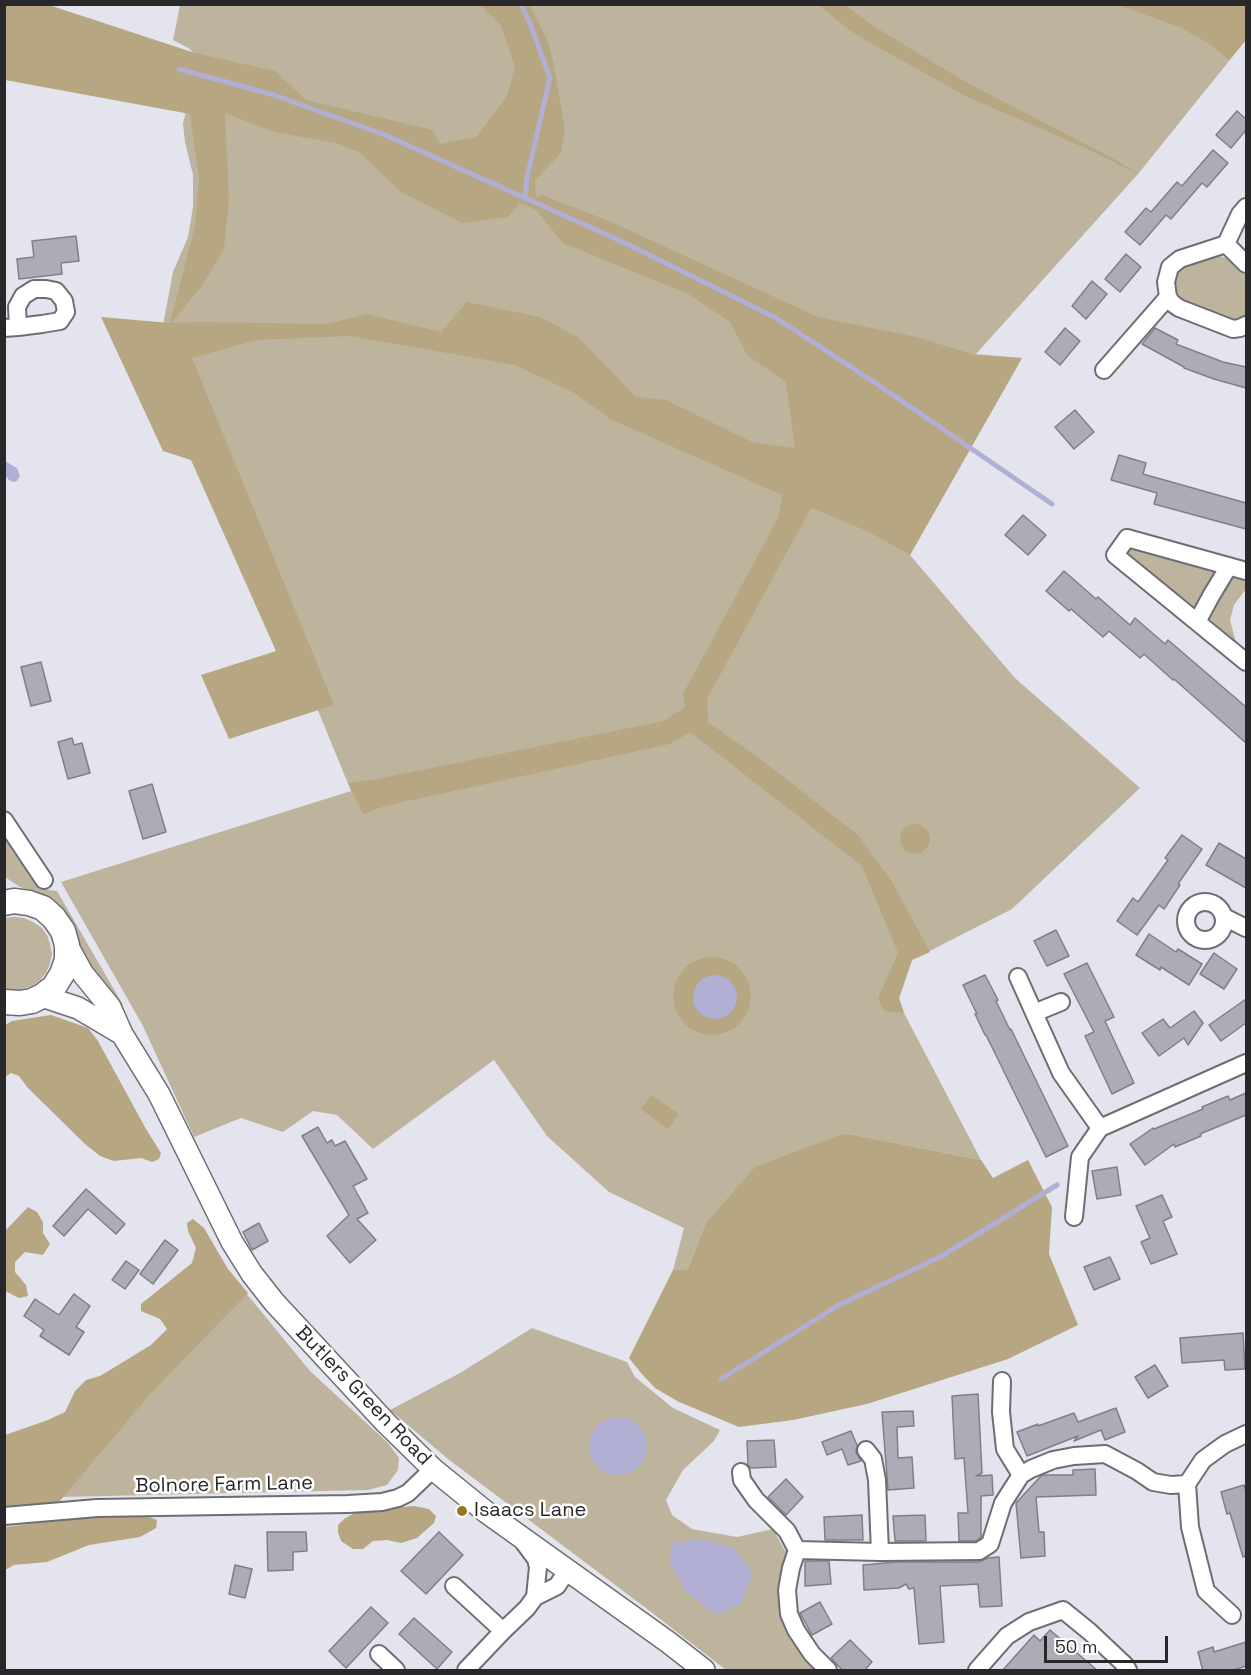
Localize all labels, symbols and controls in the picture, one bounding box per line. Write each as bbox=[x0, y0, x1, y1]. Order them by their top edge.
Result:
street label: Butlers Green Road bbox=[290, 1321, 436, 1471]
street label: Bolnore Farm Lane bbox=[135, 1471, 313, 1499]
place label: Isaacs Lane bbox=[474, 1499, 586, 1523]
marker: Isaacs Lane bbox=[455, 1504, 469, 1518]
scale bar bbox=[1047, 1624, 1172, 1662]
text: 50 m bbox=[1055, 1635, 1097, 1658]

